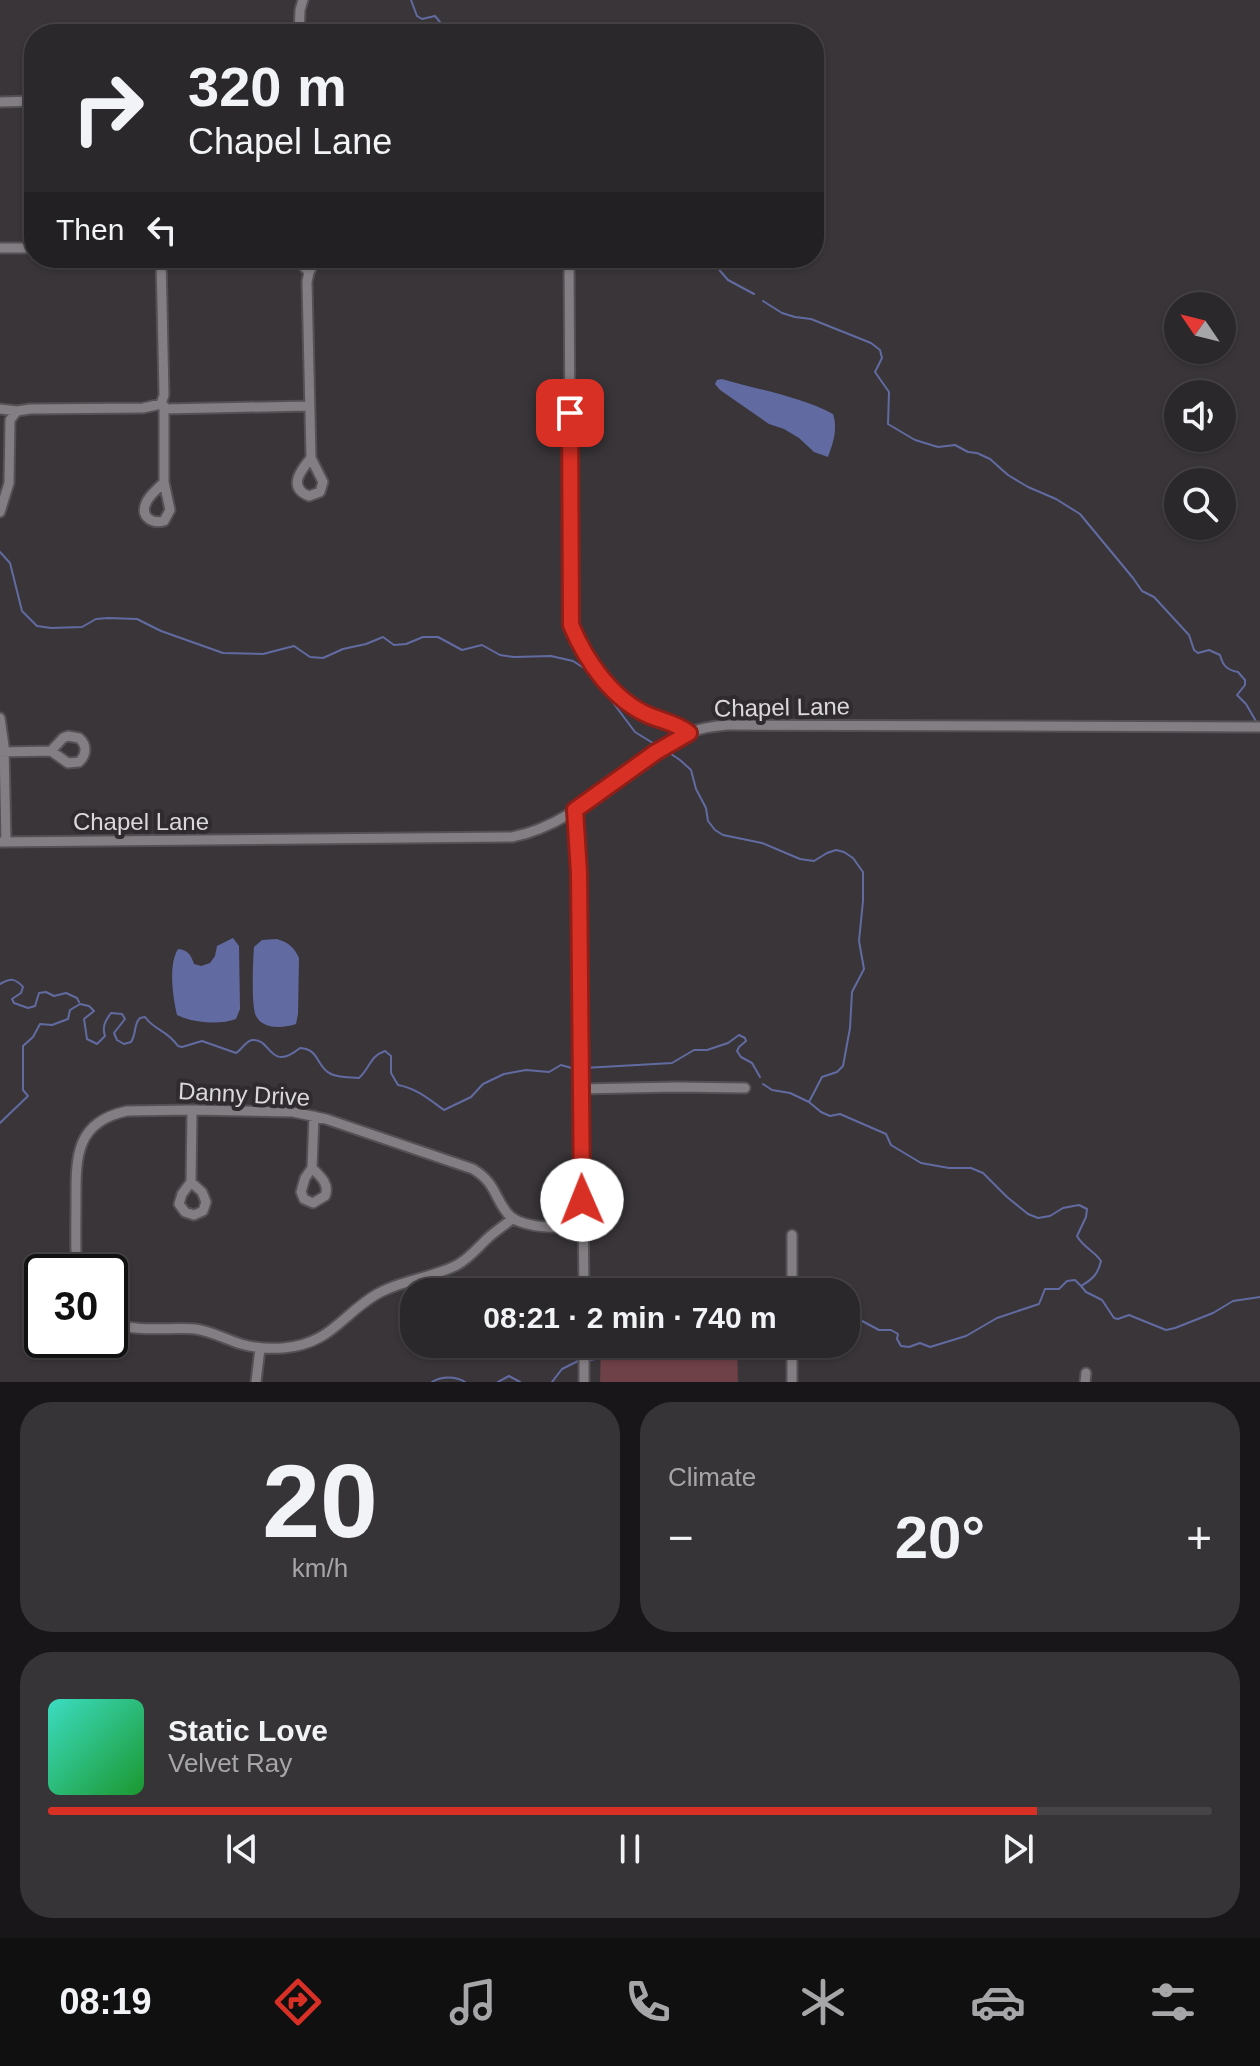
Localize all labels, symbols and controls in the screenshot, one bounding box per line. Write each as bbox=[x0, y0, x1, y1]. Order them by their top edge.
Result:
text: 320 m bbox=[188, 55, 347, 118]
icon: right bbox=[56, 56, 160, 160]
text: Chapel Lane bbox=[188, 121, 392, 162]
icon: left bbox=[140, 208, 184, 252]
text: Then bbox=[56, 213, 124, 246]
north arrow bbox=[1164, 292, 1236, 364]
map controls bbox=[1164, 292, 1236, 540]
pin bbox=[536, 379, 604, 447]
button: sound bbox=[1164, 380, 1236, 452]
icon: arrive bbox=[548, 391, 592, 435]
button: search bbox=[1164, 468, 1236, 540]
street label: Chapel Lane bbox=[714, 692, 850, 722]
street label: Chapel Lane bbox=[73, 808, 209, 835]
street label: Danny Drive bbox=[177, 1077, 311, 1111]
position arrow bbox=[540, 1158, 624, 1242]
speed limit sign: 30 bbox=[24, 1254, 128, 1358]
text: 08:21 · 2 min · 740 m bbox=[483, 1301, 777, 1334]
text: 20 bbox=[262, 1443, 378, 1559]
text: Climate bbox=[668, 1462, 756, 1492]
text: 20° bbox=[895, 1504, 985, 1571]
text: − bbox=[668, 1513, 694, 1562]
text: + bbox=[1186, 1513, 1212, 1562]
text: km/h bbox=[292, 1553, 348, 1583]
text: Static Love bbox=[168, 1714, 328, 1747]
text: Velvet Ray bbox=[168, 1748, 292, 1778]
icon: previous bbox=[220, 1827, 264, 1871]
icon: pause bbox=[608, 1827, 652, 1871]
icon: next bbox=[996, 1827, 1040, 1871]
icon: directions bbox=[270, 1974, 326, 2030]
icon: music bbox=[445, 1974, 501, 2030]
icon: phone bbox=[620, 1974, 676, 2030]
icon: climate bbox=[795, 1974, 851, 2030]
icon: car bbox=[970, 1974, 1026, 2030]
icon: filters bbox=[1145, 1974, 1201, 2030]
text: 08:19 bbox=[59, 1981, 152, 2022]

